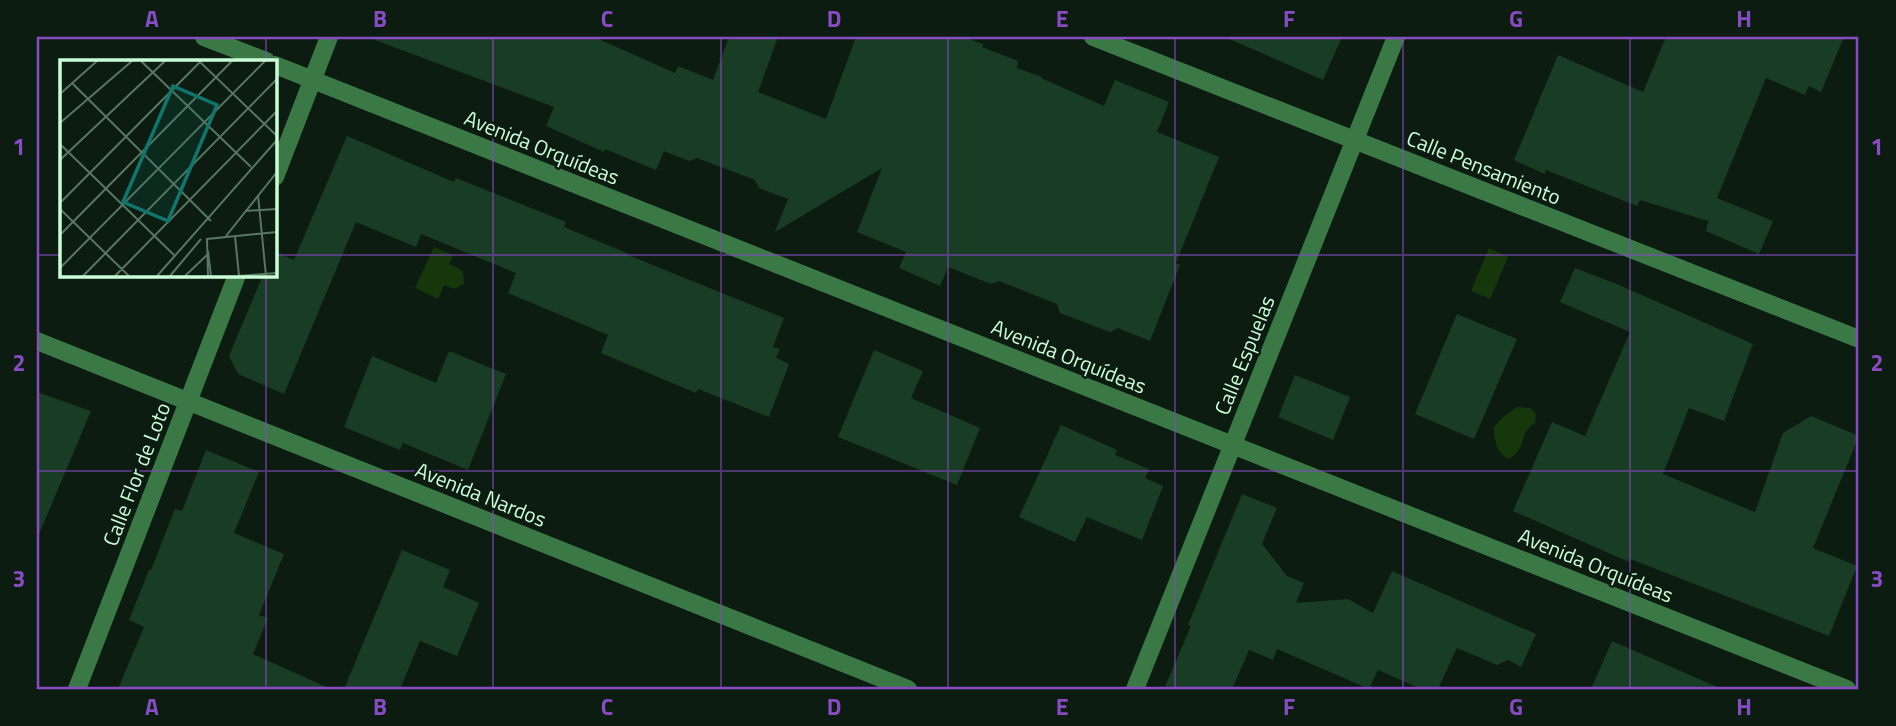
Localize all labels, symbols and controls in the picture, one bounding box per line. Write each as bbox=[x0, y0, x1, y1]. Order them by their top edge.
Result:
text: A bbox=[145, 1, 159, 36]
text: B bbox=[373, 1, 387, 36]
text: C bbox=[601, 1, 613, 36]
text: D bbox=[827, 1, 841, 36]
text: E bbox=[1056, 1, 1068, 36]
text: F bbox=[1283, 1, 1295, 36]
text: G bbox=[1509, 1, 1523, 36]
text: H bbox=[1736, 1, 1752, 36]
inset map bbox=[60, 60, 276, 276]
street label: Avenida Orquídeas bbox=[460, 101, 624, 193]
street label: Calle Pensamiento bbox=[1402, 121, 1566, 213]
text: 1 bbox=[13, 129, 25, 164]
text: 1 bbox=[1871, 129, 1883, 164]
street label: Calle Espuelas bbox=[1206, 290, 1282, 420]
street label: Avenida Orquídeas bbox=[987, 310, 1151, 402]
text: 2 bbox=[13, 345, 25, 380]
text: 2 bbox=[1871, 345, 1883, 380]
street label: Calle Flor de Loto bbox=[94, 398, 178, 550]
street label: Avenida Nardos bbox=[411, 453, 551, 535]
street label: Avenida Orquídeas bbox=[1514, 519, 1678, 611]
text: 3 bbox=[13, 561, 25, 596]
text: 3 bbox=[1871, 561, 1883, 596]
text: A bbox=[145, 689, 159, 724]
text: B bbox=[373, 689, 387, 724]
text: C bbox=[601, 689, 613, 724]
text: D bbox=[827, 689, 841, 724]
text: E bbox=[1056, 689, 1068, 724]
text: F bbox=[1283, 689, 1295, 724]
text: G bbox=[1509, 689, 1523, 724]
text: H bbox=[1736, 689, 1752, 724]

